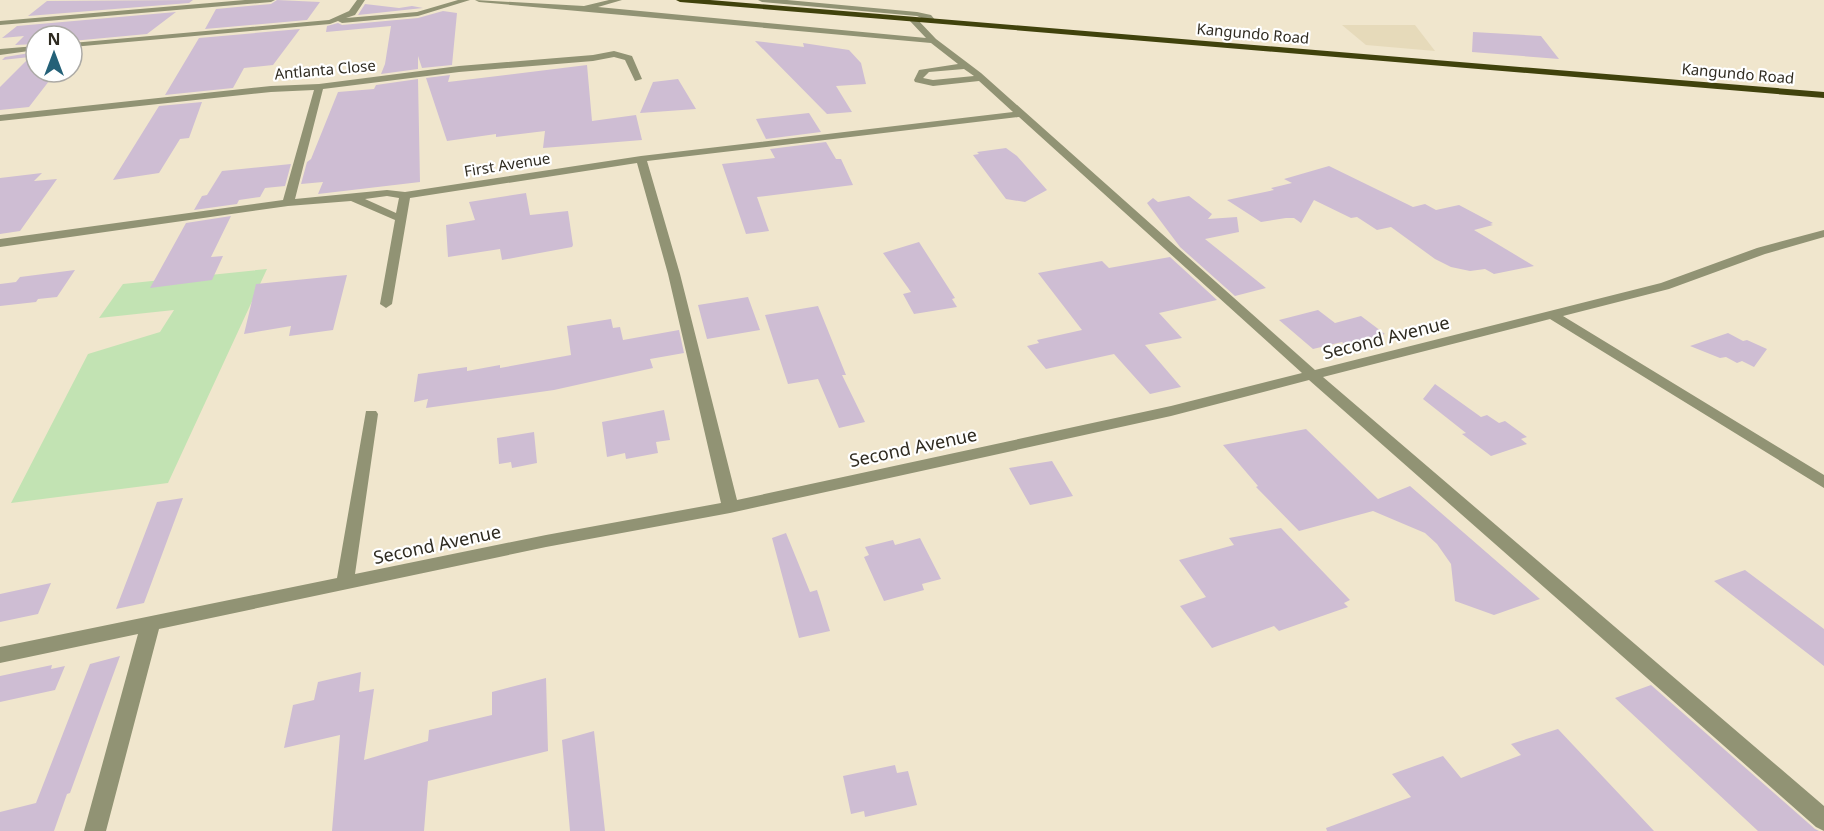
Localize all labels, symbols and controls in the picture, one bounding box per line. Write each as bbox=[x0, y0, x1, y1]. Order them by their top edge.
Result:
street label: Kangundo Road bbox=[1196, 18, 1310, 48]
north arrow bbox=[24, 24, 84, 84]
text: N bbox=[47, 28, 61, 50]
street label: Antlanta Close bbox=[274, 55, 376, 83]
street label: Kangundo Road bbox=[1681, 58, 1795, 88]
street label: First Avenue bbox=[462, 147, 552, 181]
street label: Second Avenue bbox=[1320, 310, 1452, 364]
street label: Second Avenue bbox=[847, 422, 979, 472]
street label: Second Avenue bbox=[371, 519, 503, 569]

